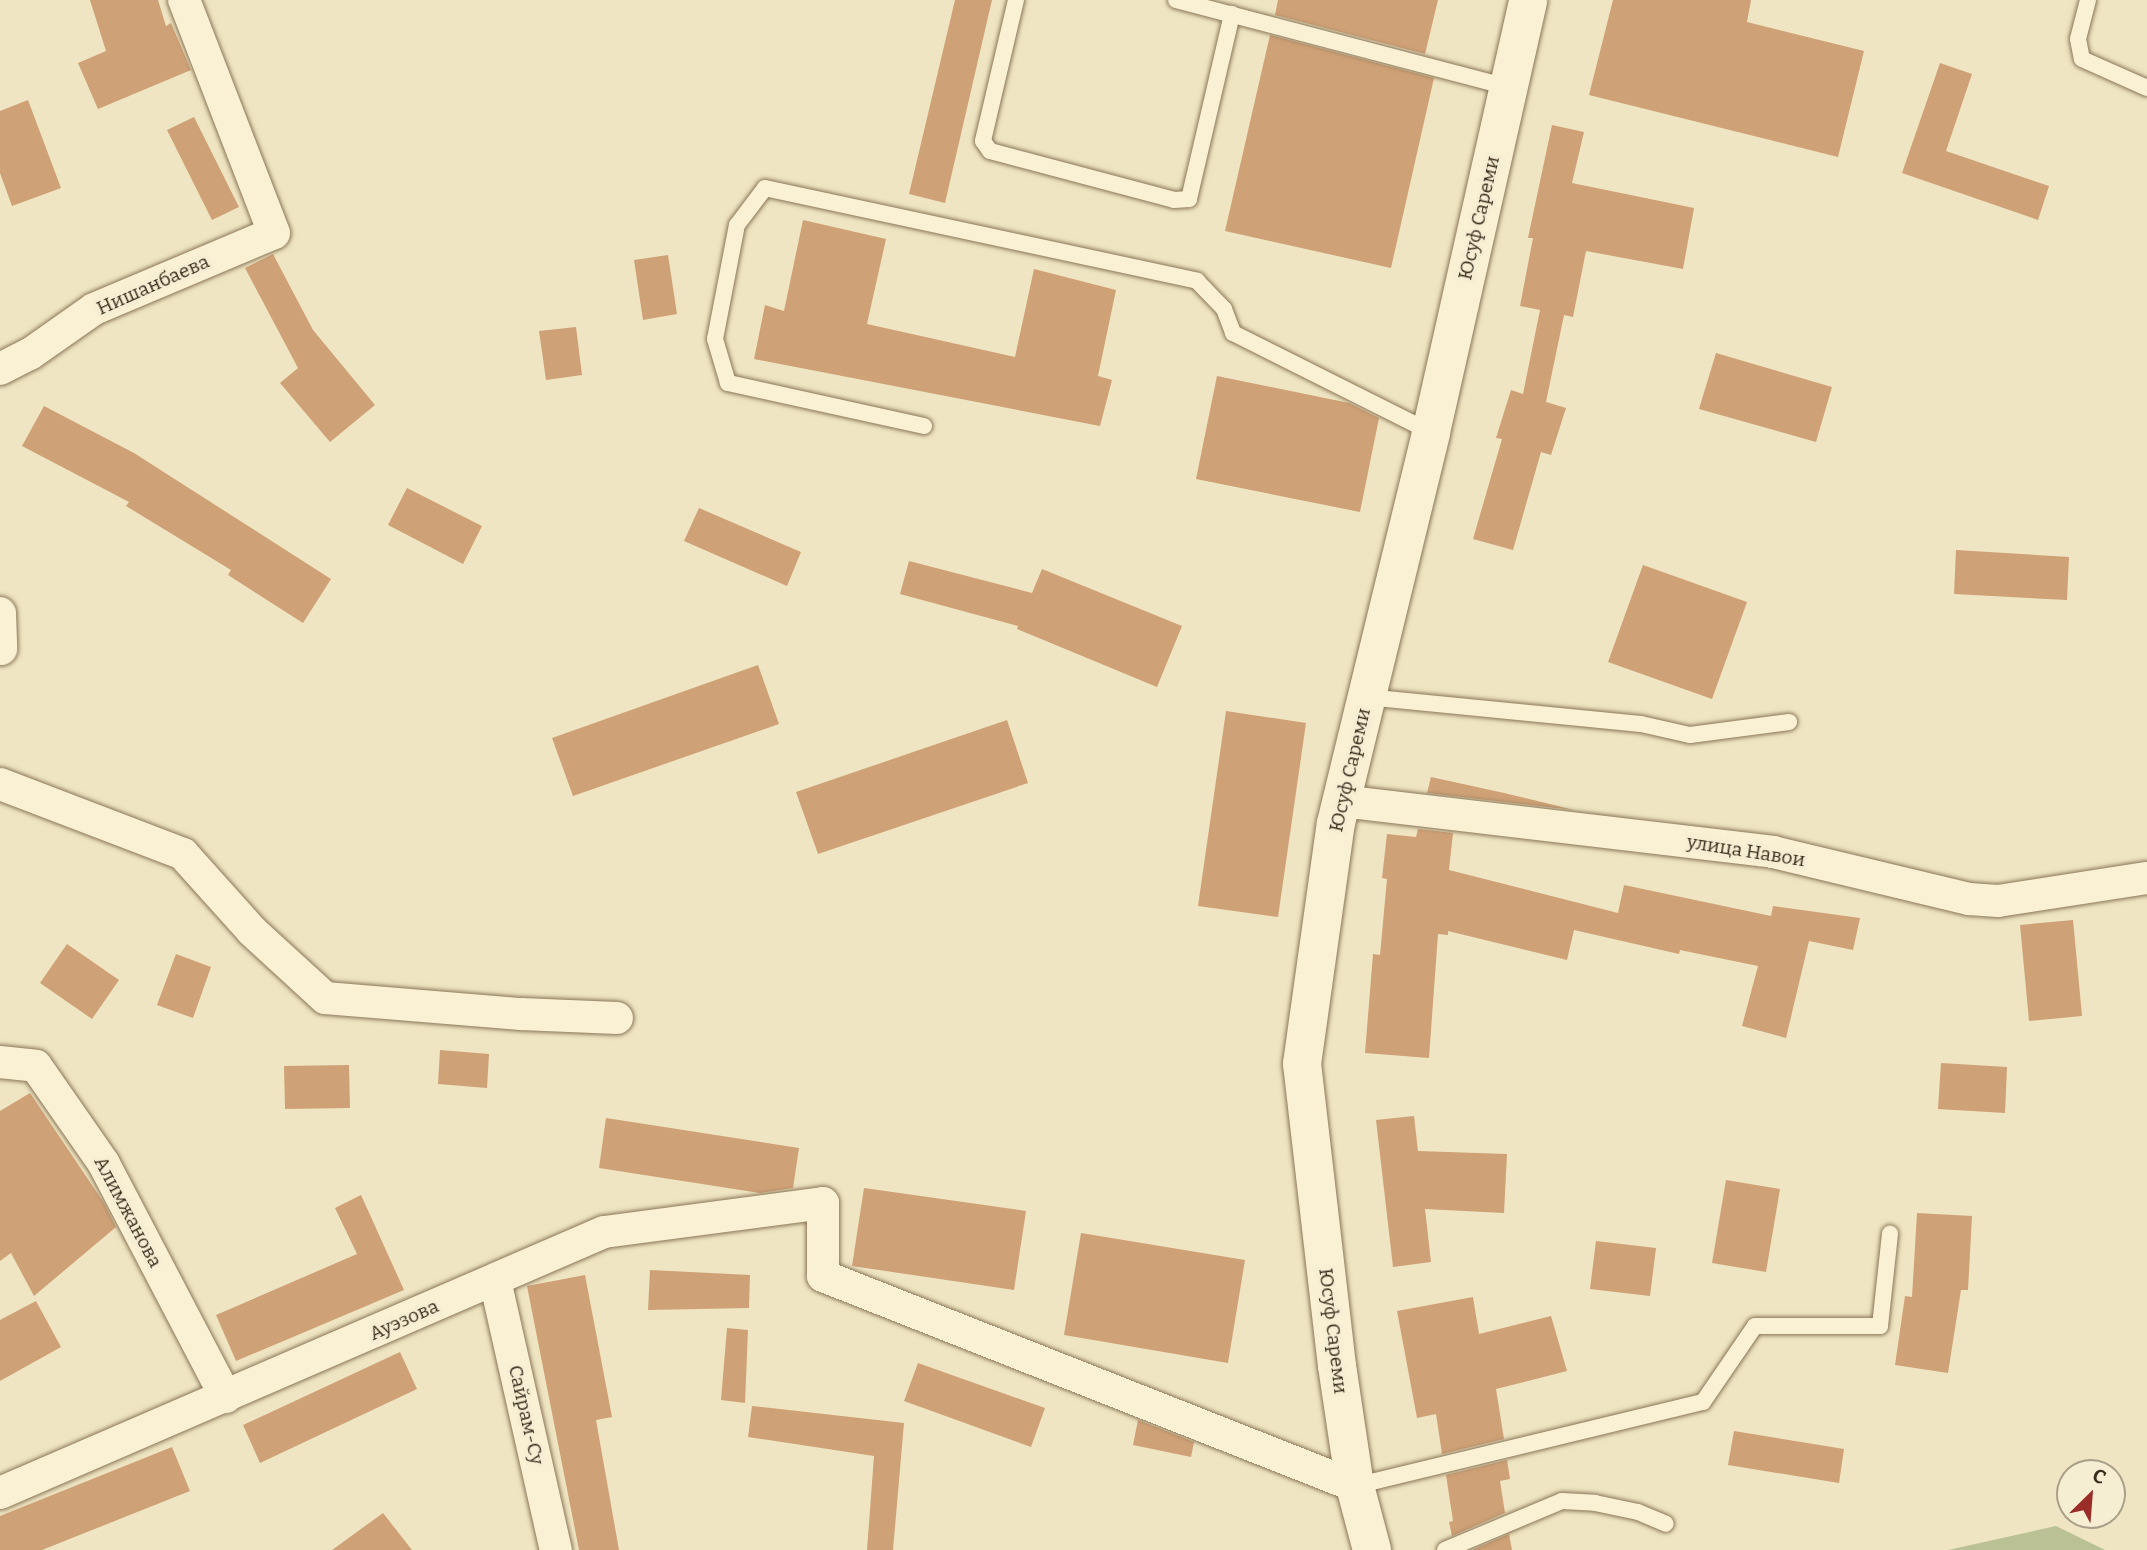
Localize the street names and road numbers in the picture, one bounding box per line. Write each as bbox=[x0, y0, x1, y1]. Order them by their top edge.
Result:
street label: Юсуф Сареми bbox=[1454, 154, 1504, 282]
street label: Нишанбаева bbox=[93, 250, 213, 320]
street label: Юсуф Сареми bbox=[1325, 706, 1375, 834]
street label: улица Навои bbox=[1685, 830, 1807, 872]
street label: Алимжанова bbox=[89, 1153, 167, 1271]
street label: Юсуф Сареми bbox=[1314, 1267, 1352, 1395]
street label: Ауэзова bbox=[366, 1295, 442, 1345]
street label: Сайрам-Су bbox=[503, 1363, 549, 1467]

